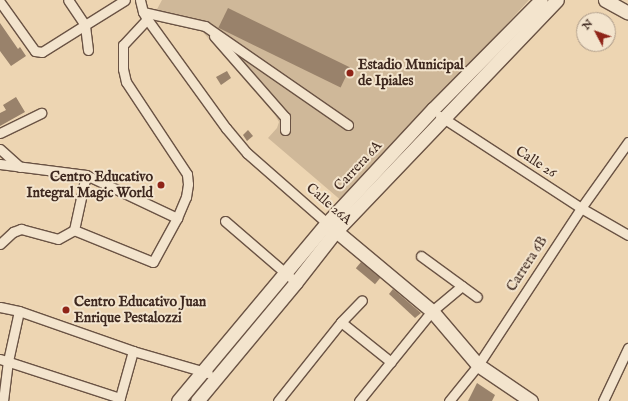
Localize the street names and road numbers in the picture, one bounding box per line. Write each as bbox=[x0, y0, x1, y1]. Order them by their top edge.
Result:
street label: Carrera 6A bbox=[331, 137, 385, 195]
street label: Calle 26 bbox=[512, 143, 560, 181]
street label: Calle 26A bbox=[303, 180, 355, 228]
street label: Carrera 6B bbox=[503, 233, 551, 295]

